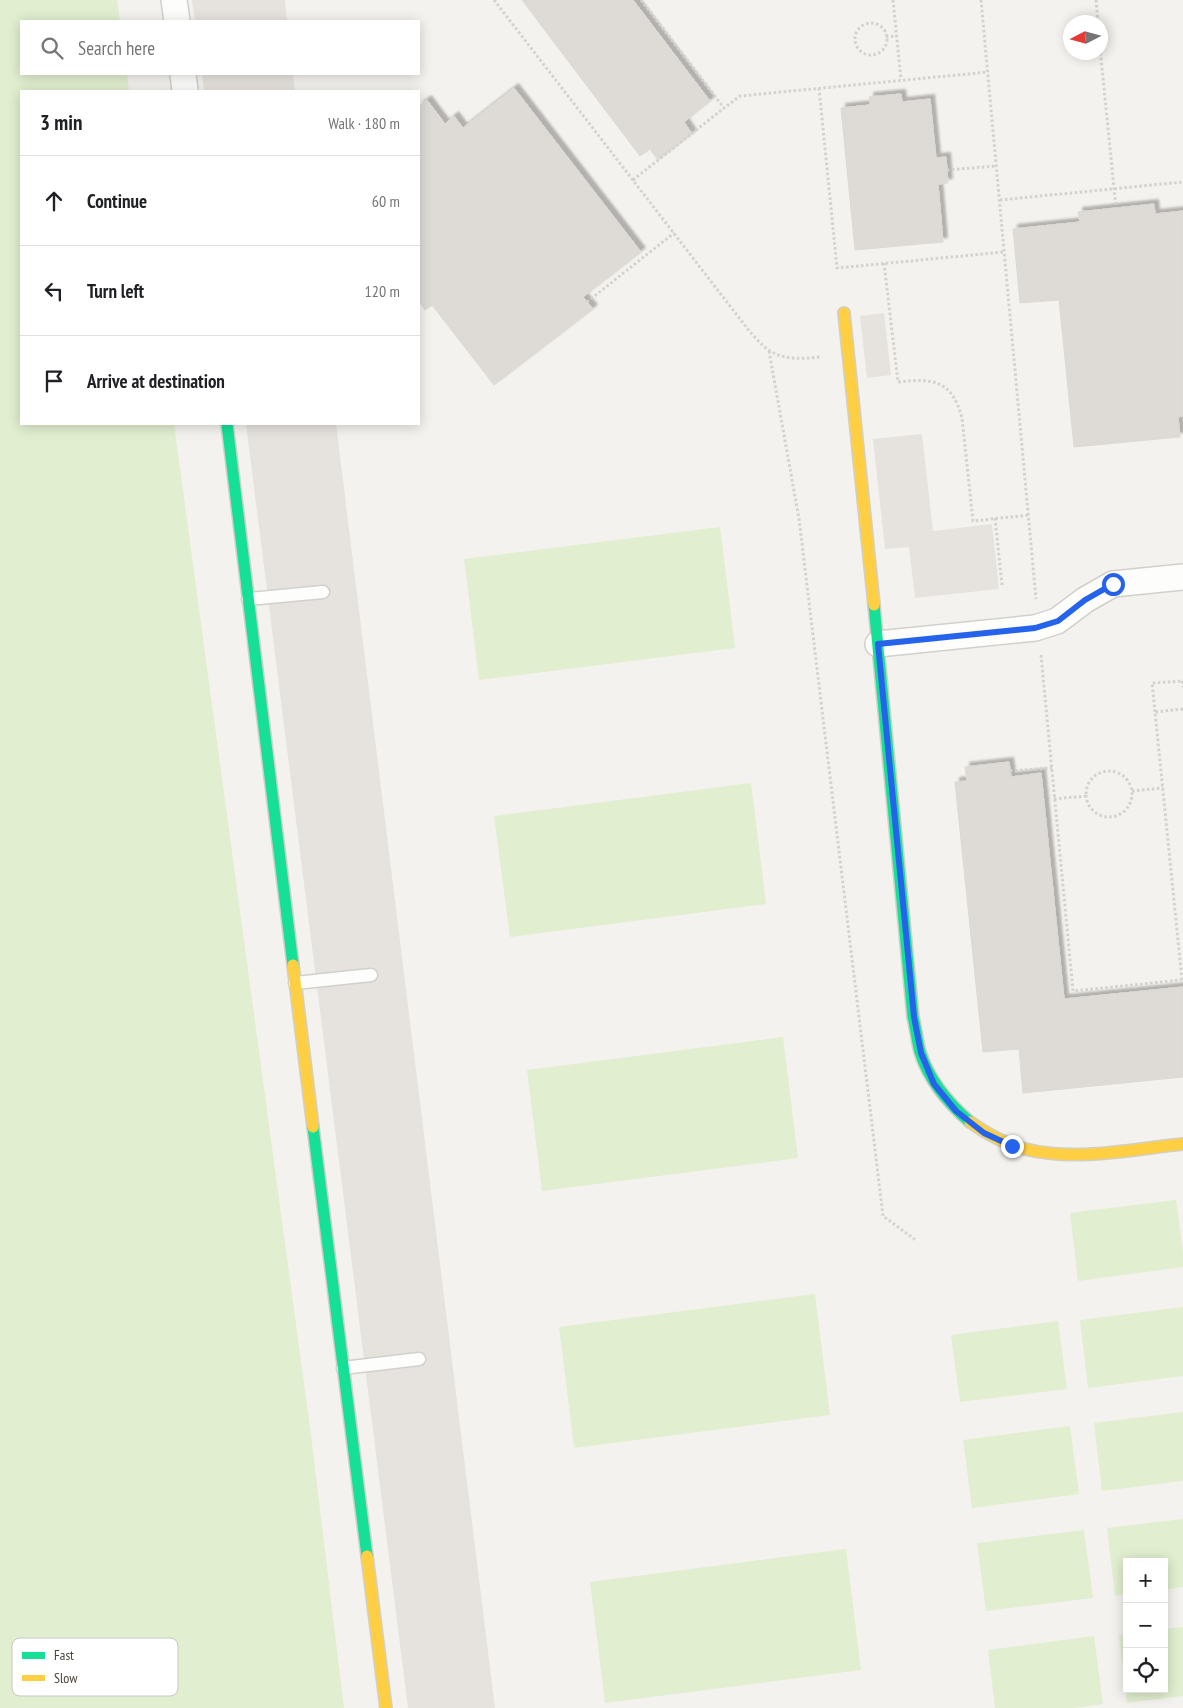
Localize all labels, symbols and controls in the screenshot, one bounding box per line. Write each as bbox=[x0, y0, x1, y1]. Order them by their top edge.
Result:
north arrow bbox=[1063, 15, 1108, 60]
search box bbox=[20, 20, 420, 75]
icon: search bbox=[38, 34, 66, 62]
text: Search here bbox=[78, 36, 155, 60]
text: 3 min bbox=[40, 109, 82, 136]
text: Walk · 180 m bbox=[328, 113, 400, 133]
icon: ahead bbox=[40, 187, 68, 215]
text: Continue bbox=[87, 189, 147, 213]
text: 60 m bbox=[372, 191, 400, 211]
icon: left bbox=[40, 277, 68, 305]
text: Turn left bbox=[87, 279, 144, 303]
text: 120 m bbox=[365, 281, 400, 301]
icon: arrive bbox=[40, 367, 68, 395]
text: Arrive at destination bbox=[87, 369, 225, 393]
route start bbox=[1102, 573, 1125, 596]
route end bbox=[1001, 1135, 1024, 1158]
map controls bbox=[1123, 1558, 1168, 1693]
button: + bbox=[1123, 1558, 1168, 1603]
button: − bbox=[1123, 1603, 1168, 1648]
legend bbox=[12, 1638, 178, 1696]
text: Fast bbox=[54, 1646, 74, 1664]
button: locate bbox=[1123, 1648, 1168, 1693]
text: Slow bbox=[54, 1669, 78, 1687]

